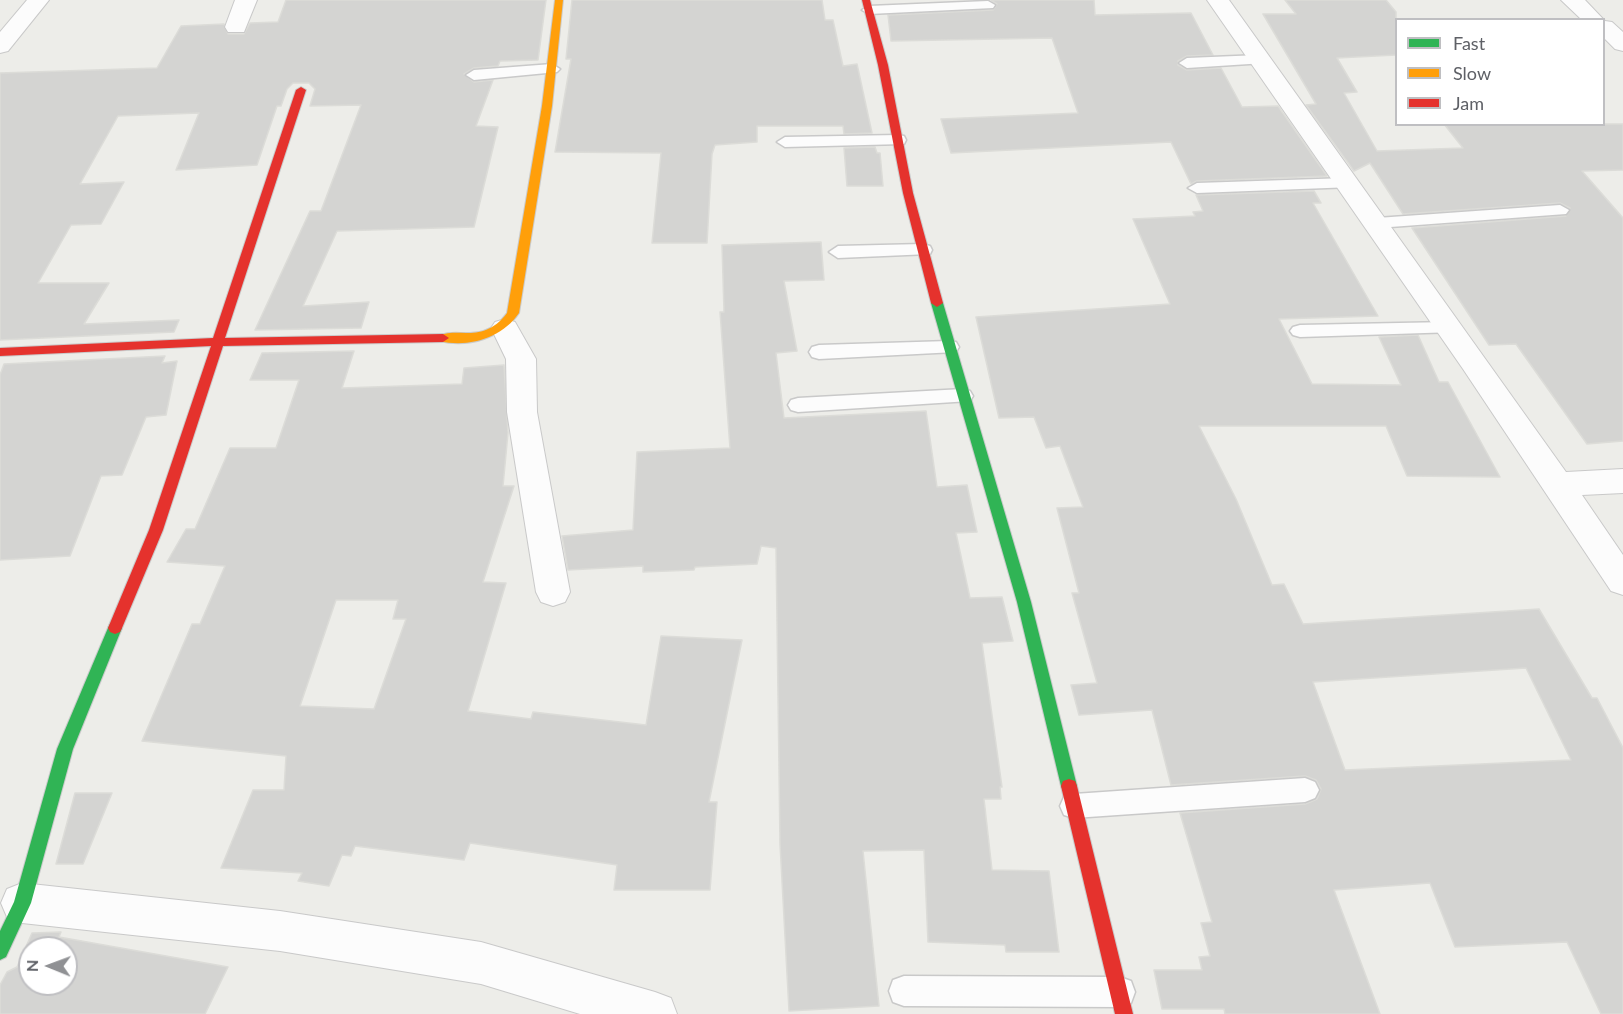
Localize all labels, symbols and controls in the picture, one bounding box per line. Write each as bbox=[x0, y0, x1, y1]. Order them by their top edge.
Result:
legend bbox=[1395, 18, 1605, 126]
text: Fast bbox=[1453, 32, 1485, 54]
text: Slow bbox=[1453, 62, 1491, 84]
text: Jam bbox=[1453, 92, 1484, 114]
north arrow bbox=[18, 936, 78, 996]
text: N bbox=[22, 959, 41, 972]

